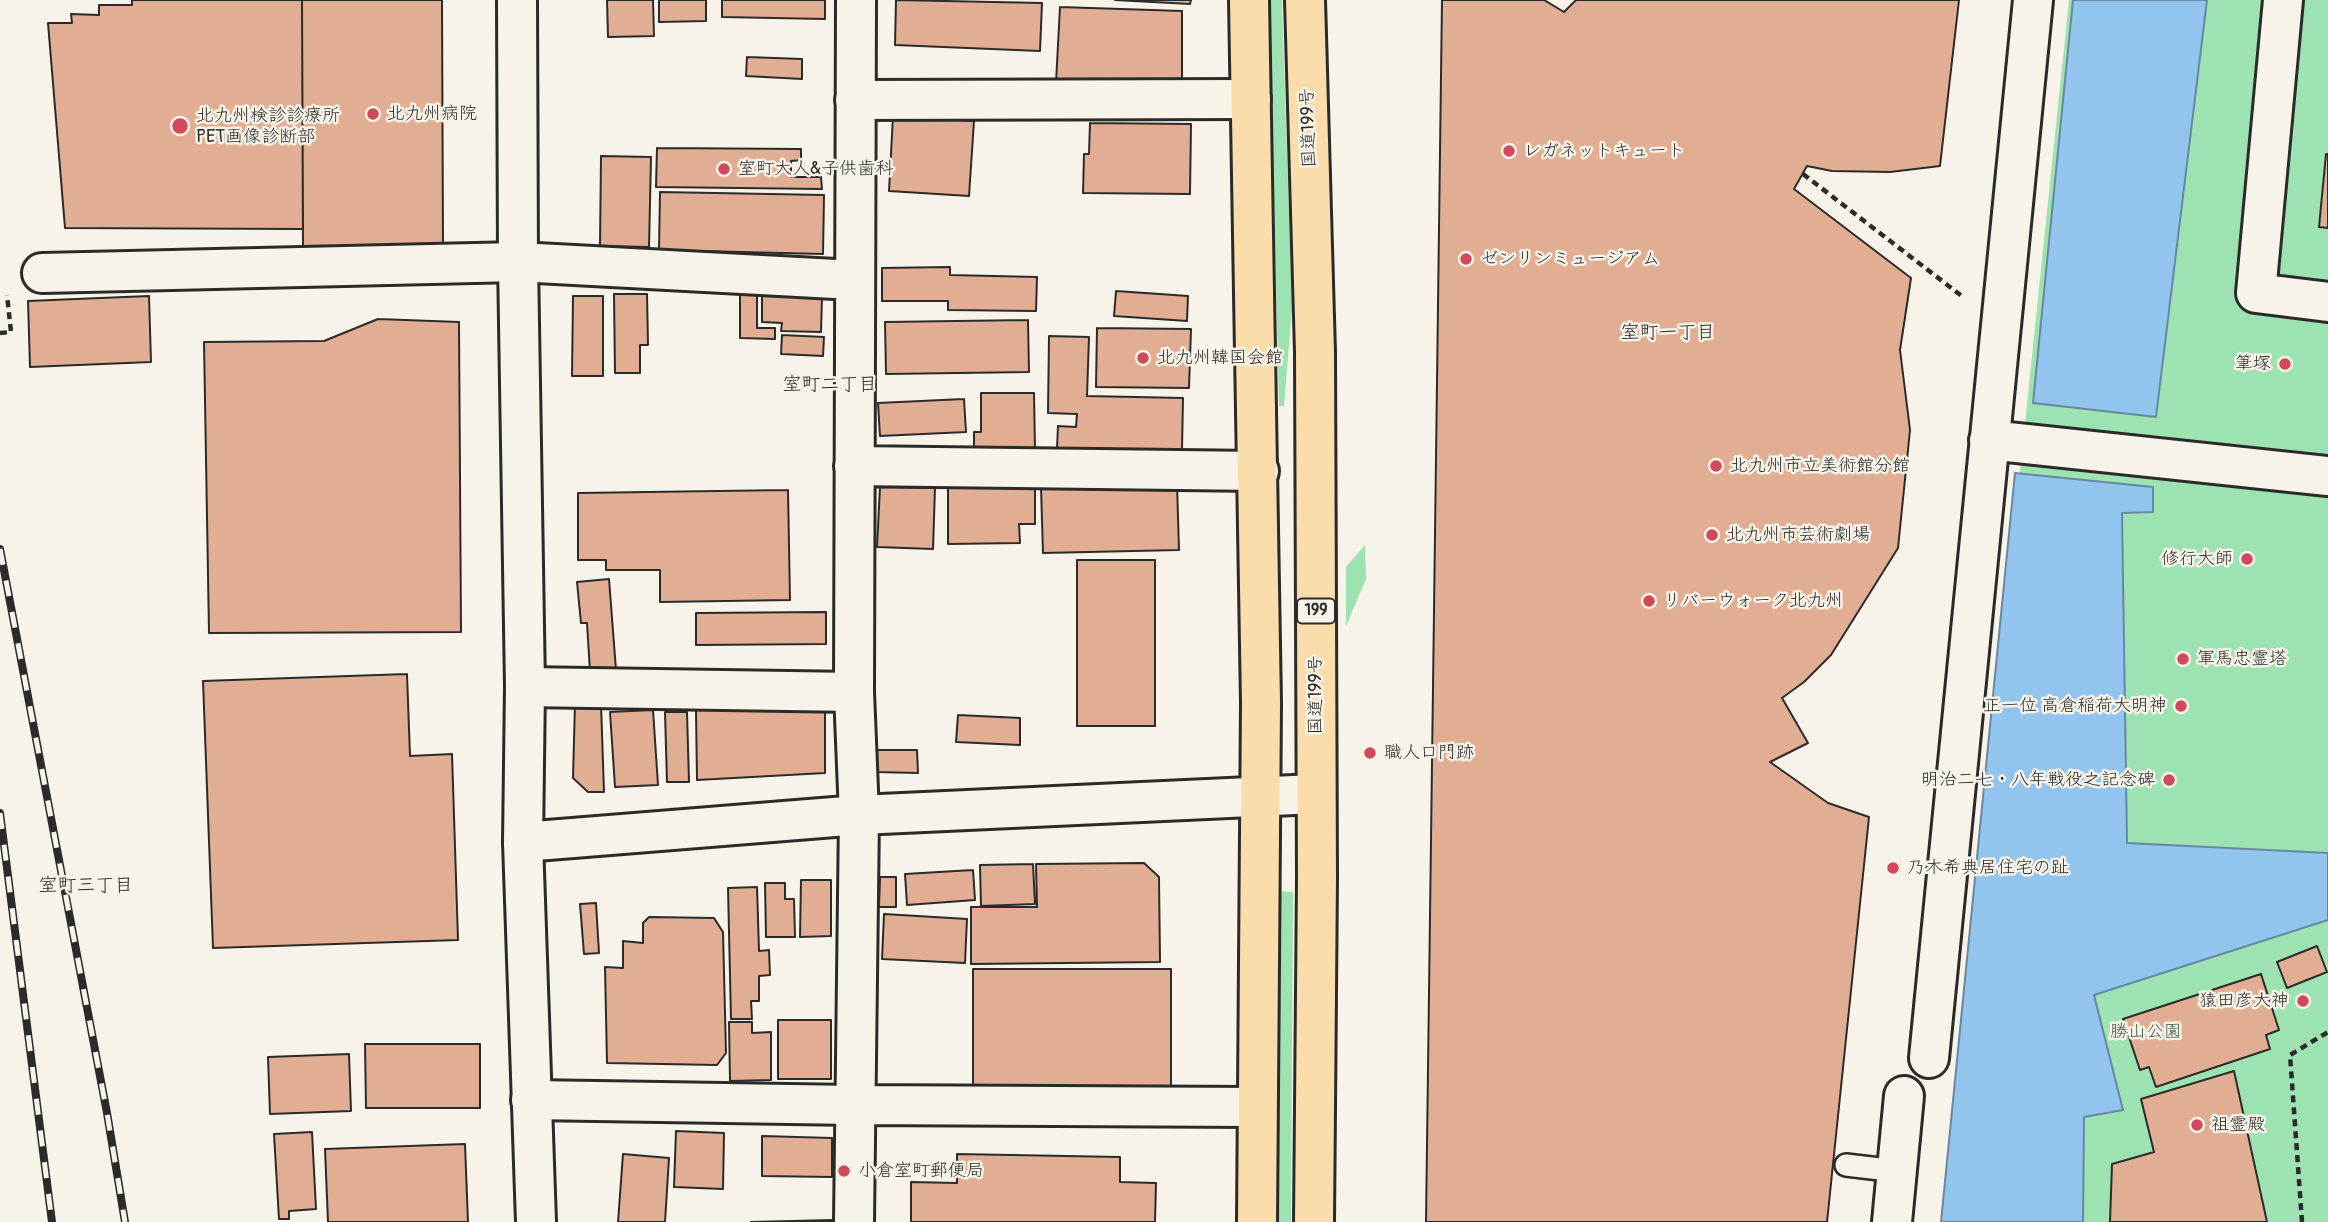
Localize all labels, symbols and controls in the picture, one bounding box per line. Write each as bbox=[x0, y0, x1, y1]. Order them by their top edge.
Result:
street label: 国道199号 bbox=[1297, 88, 1321, 168]
place label: 北九州病院 bbox=[387, 103, 477, 125]
place label: 北九州検診診療所 PET画像診断部 bbox=[196, 105, 340, 148]
marker: 北九州病院 bbox=[365, 106, 381, 122]
marker: 北九州検診診療所 PET画像診断部 bbox=[170, 116, 190, 136]
place label: レガネットキュート bbox=[1523, 140, 1685, 162]
marker: レガネットキュート bbox=[1501, 143, 1517, 159]
place label: 室町大人&子供歯科 bbox=[738, 158, 893, 180]
marker: 室町大人&子供歯科 bbox=[716, 161, 732, 177]
place label: ゼンリンミュージアム bbox=[1480, 248, 1660, 270]
marker: ゼンリンミュージアム bbox=[1458, 251, 1474, 267]
district label: 室町一丁目 bbox=[1621, 322, 1715, 344]
place label: 北九州韓国会館 bbox=[1157, 347, 1283, 369]
marker: 北九州韓国会館 bbox=[1135, 350, 1151, 366]
place label: 筆塚 bbox=[2235, 353, 2271, 375]
marker: 筆塚 bbox=[2277, 356, 2293, 372]
district label: 室町二丁目 bbox=[783, 374, 877, 396]
place label: 北九州市立美術館分館 bbox=[1730, 455, 1910, 477]
marker: 北九州市立美術館分館 bbox=[1708, 458, 1724, 474]
place label: 北九州市芸術劇場 bbox=[1726, 524, 1870, 546]
marker: 北九州市芸術劇場 bbox=[1704, 527, 1720, 543]
place label: 修行大師 bbox=[2161, 548, 2233, 570]
marker: 修行大師 bbox=[2239, 551, 2255, 567]
place label: リバーウォーク北九州 bbox=[1663, 590, 1843, 612]
marker: リバーウォーク北九州 bbox=[1641, 593, 1657, 609]
road number: 199 bbox=[1297, 598, 1335, 624]
place label: 軍馬忠霊塔 bbox=[2197, 648, 2287, 670]
marker: 軍馬忠霊塔 bbox=[2175, 651, 2191, 667]
street label: 国道199号 bbox=[1305, 655, 1327, 735]
place label: 正一位 高倉稲荷大明神 bbox=[1983, 695, 2167, 717]
marker: 正一位 高倉稲荷大明神 bbox=[2173, 698, 2189, 714]
place label: 職人口門跡 bbox=[1384, 742, 1474, 764]
marker: 職人口門跡 bbox=[1362, 745, 1378, 761]
place label: 明治二七・八年戦役之記念碑 bbox=[1921, 769, 2155, 791]
marker: 明治二七・八年戦役之記念碑 bbox=[2161, 772, 2177, 788]
place label: 乃木希典居住宅の趾 bbox=[1907, 857, 2069, 879]
marker: 乃木希典居住宅の趾 bbox=[1885, 860, 1901, 876]
district label: 室町三丁目 bbox=[39, 875, 133, 897]
place label: 猿田彦大神 bbox=[2199, 990, 2289, 1012]
marker: 猿田彦大神 bbox=[2295, 993, 2311, 1009]
park label: 勝山公園 bbox=[2110, 1021, 2182, 1043]
place label: 祖霊殿 bbox=[2211, 1114, 2265, 1136]
marker: 祖霊殿 bbox=[2189, 1117, 2205, 1133]
place label: 小倉室町郵便局 bbox=[858, 1160, 984, 1182]
marker: 小倉室町郵便局 bbox=[836, 1163, 852, 1179]

